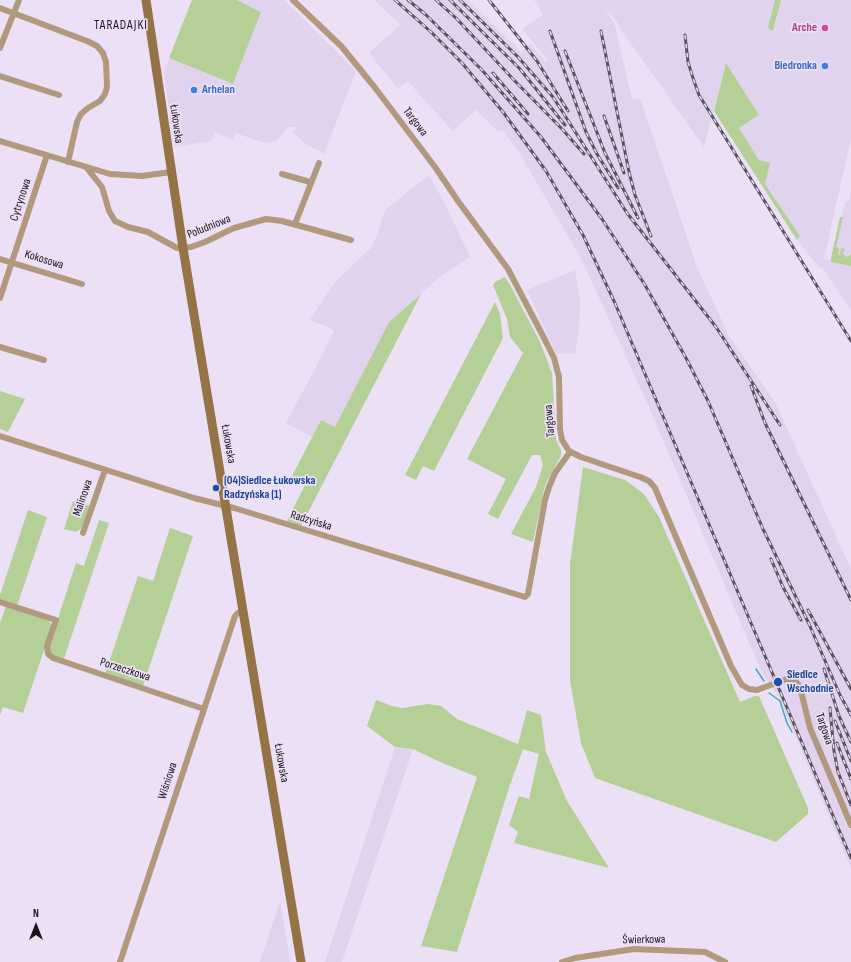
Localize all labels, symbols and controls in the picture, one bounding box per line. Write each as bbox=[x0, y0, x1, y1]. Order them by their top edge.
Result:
district label: TARADAJKI bbox=[94, 18, 148, 34]
place label: Arche bbox=[792, 21, 817, 35]
marker: Arche bbox=[820, 23, 830, 33]
place label: Biedronka bbox=[774, 59, 817, 73]
marker: Biedronka bbox=[820, 61, 830, 71]
place label: Arhelan bbox=[202, 83, 235, 97]
marker: Arhelan bbox=[189, 85, 199, 95]
street label: Łukowska bbox=[166, 104, 186, 144]
street label: Targowa bbox=[399, 105, 431, 139]
street label: Cytrynowa bbox=[7, 177, 35, 223]
street label: Południowa bbox=[185, 212, 233, 242]
street label: Kokosowa bbox=[23, 247, 65, 273]
street label: Targowa bbox=[541, 404, 559, 438]
street label: Łukowska bbox=[218, 424, 238, 464]
place label: (04)Siedlce Łukowska Radzyńska (1) bbox=[224, 474, 315, 502]
street label: Malinowa bbox=[70, 478, 96, 518]
marker: (04)Siedlce Łukowska Radzyńska (1) bbox=[211, 483, 221, 493]
street label: Radzyńska bbox=[288, 508, 334, 534]
street label: Porzeczkowa bbox=[98, 655, 152, 685]
place label: Siedlce Wschodnie bbox=[787, 668, 834, 696]
marker: Siedlce Wschodnie bbox=[772, 676, 784, 688]
street label: Targowa bbox=[812, 711, 836, 747]
street label: Łukowska bbox=[271, 743, 291, 783]
street label: Wiśniowa bbox=[155, 761, 181, 801]
north arrow bbox=[16, 906, 56, 946]
text: N bbox=[33, 907, 39, 920]
street label: Świerkowa bbox=[622, 932, 666, 948]

